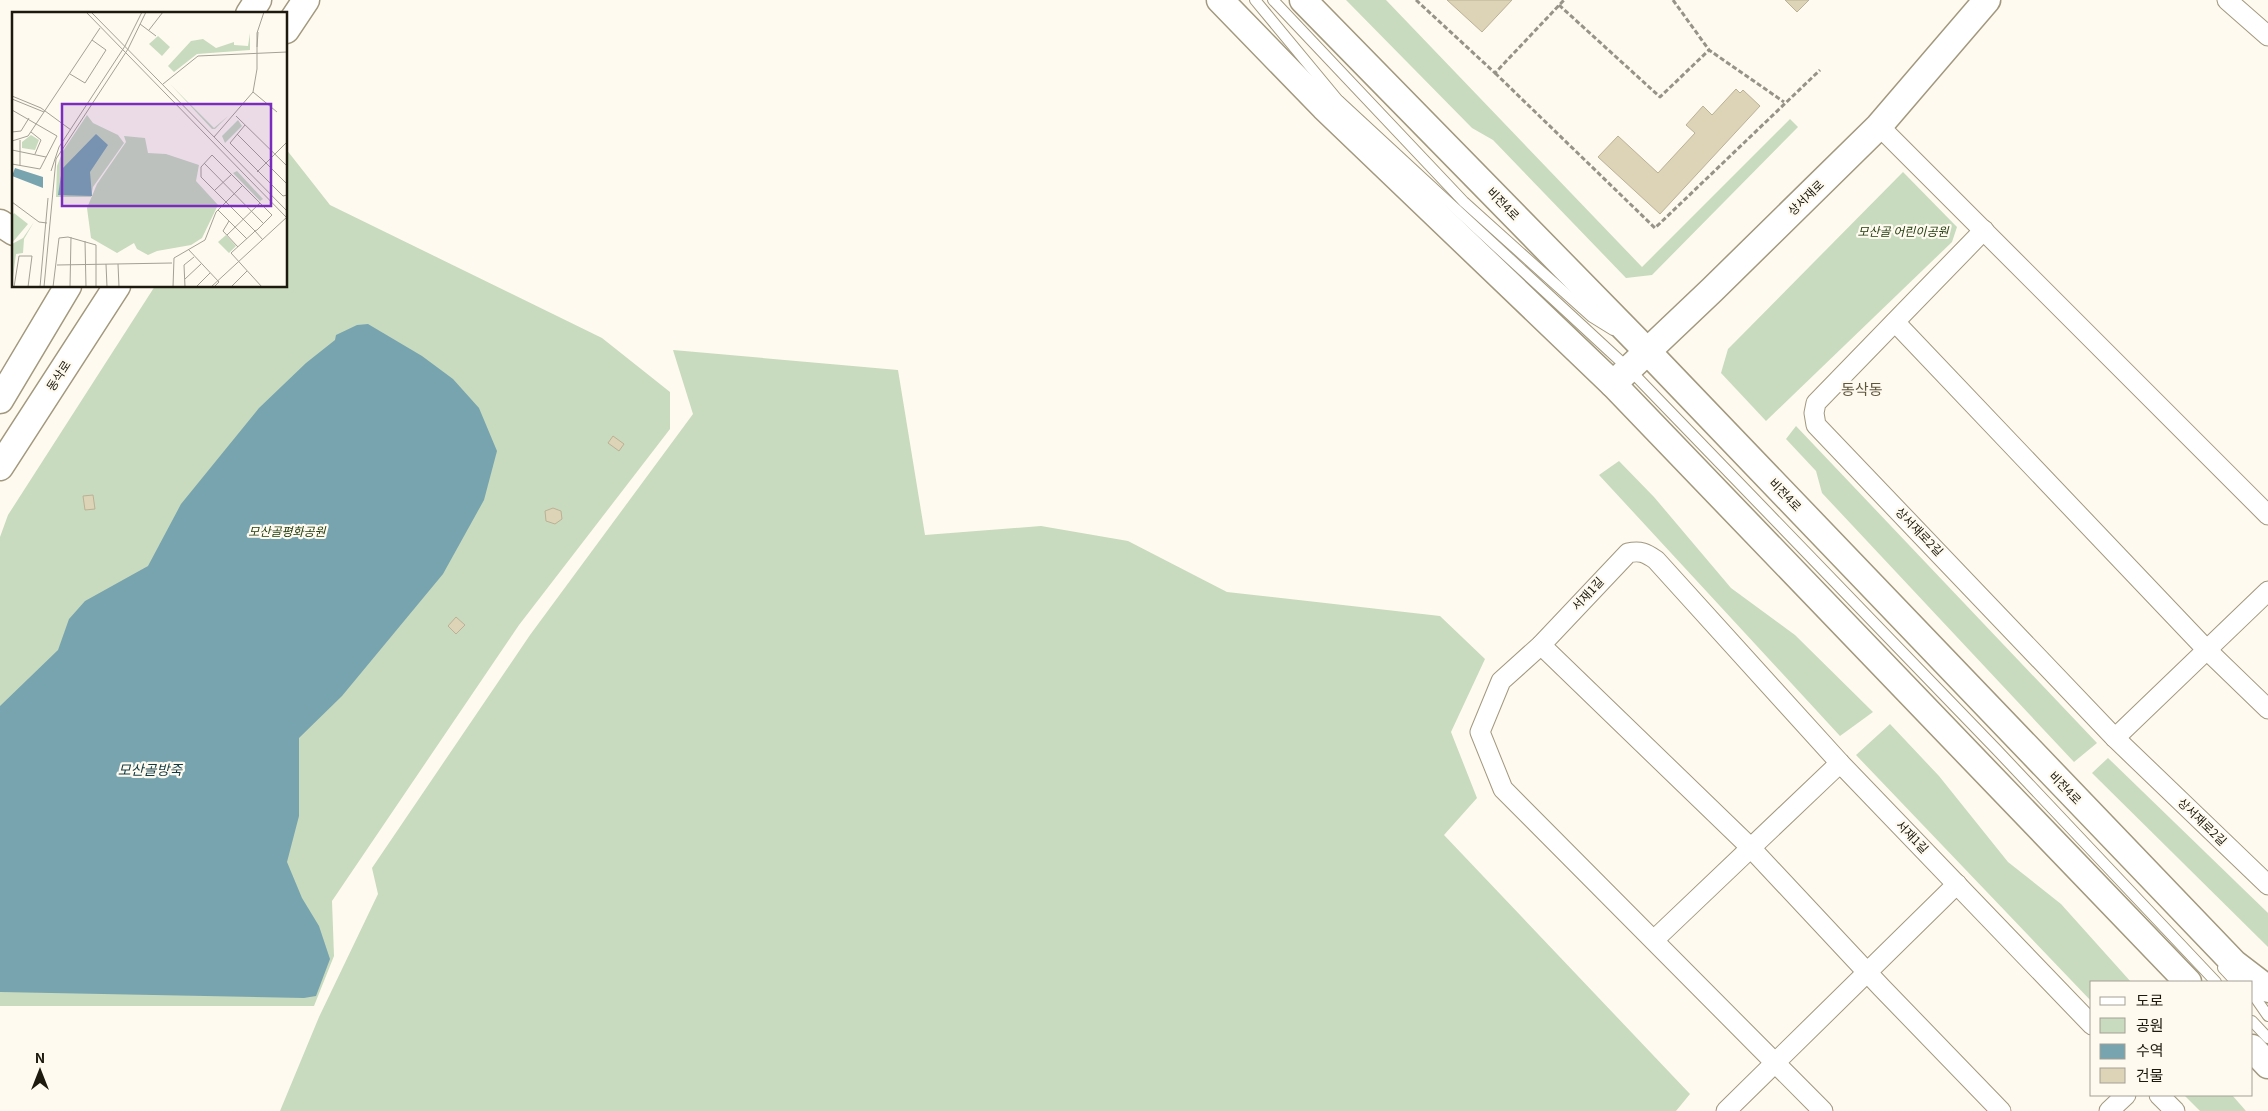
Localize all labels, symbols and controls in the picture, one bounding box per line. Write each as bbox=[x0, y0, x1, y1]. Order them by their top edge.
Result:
inset map bbox=[12, 12, 288, 288]
street label: 상서재로 bbox=[1783, 175, 1827, 218]
street label: 비전4로 bbox=[1484, 183, 1524, 223]
park label: 모산골 어린이공원 bbox=[1857, 222, 1949, 239]
street label: 동삭로 bbox=[42, 357, 74, 394]
district label: 동삭동 bbox=[1841, 378, 1883, 399]
street label: 비전4로 bbox=[1766, 474, 1806, 514]
street label: 상서재로2길 bbox=[1892, 503, 1948, 559]
park label: 모산골평화공원 bbox=[248, 522, 327, 539]
street label: 서재1길 bbox=[1567, 573, 1607, 613]
water label: 모산골방죽 bbox=[118, 759, 183, 779]
street label: 비전4로 bbox=[2046, 767, 2086, 807]
street label: 상서재로2길 bbox=[2175, 793, 2231, 849]
street label: 서재1길 bbox=[1893, 816, 1933, 856]
legend bbox=[2090, 981, 2253, 1096]
text: 도로 bbox=[2136, 989, 2164, 1010]
text: 공원 bbox=[2136, 1014, 2164, 1035]
text: 수역 bbox=[2136, 1039, 2164, 1060]
north arrow bbox=[15, 1046, 65, 1096]
text: N bbox=[35, 1047, 45, 1067]
text: 건물 bbox=[2136, 1064, 2164, 1085]

